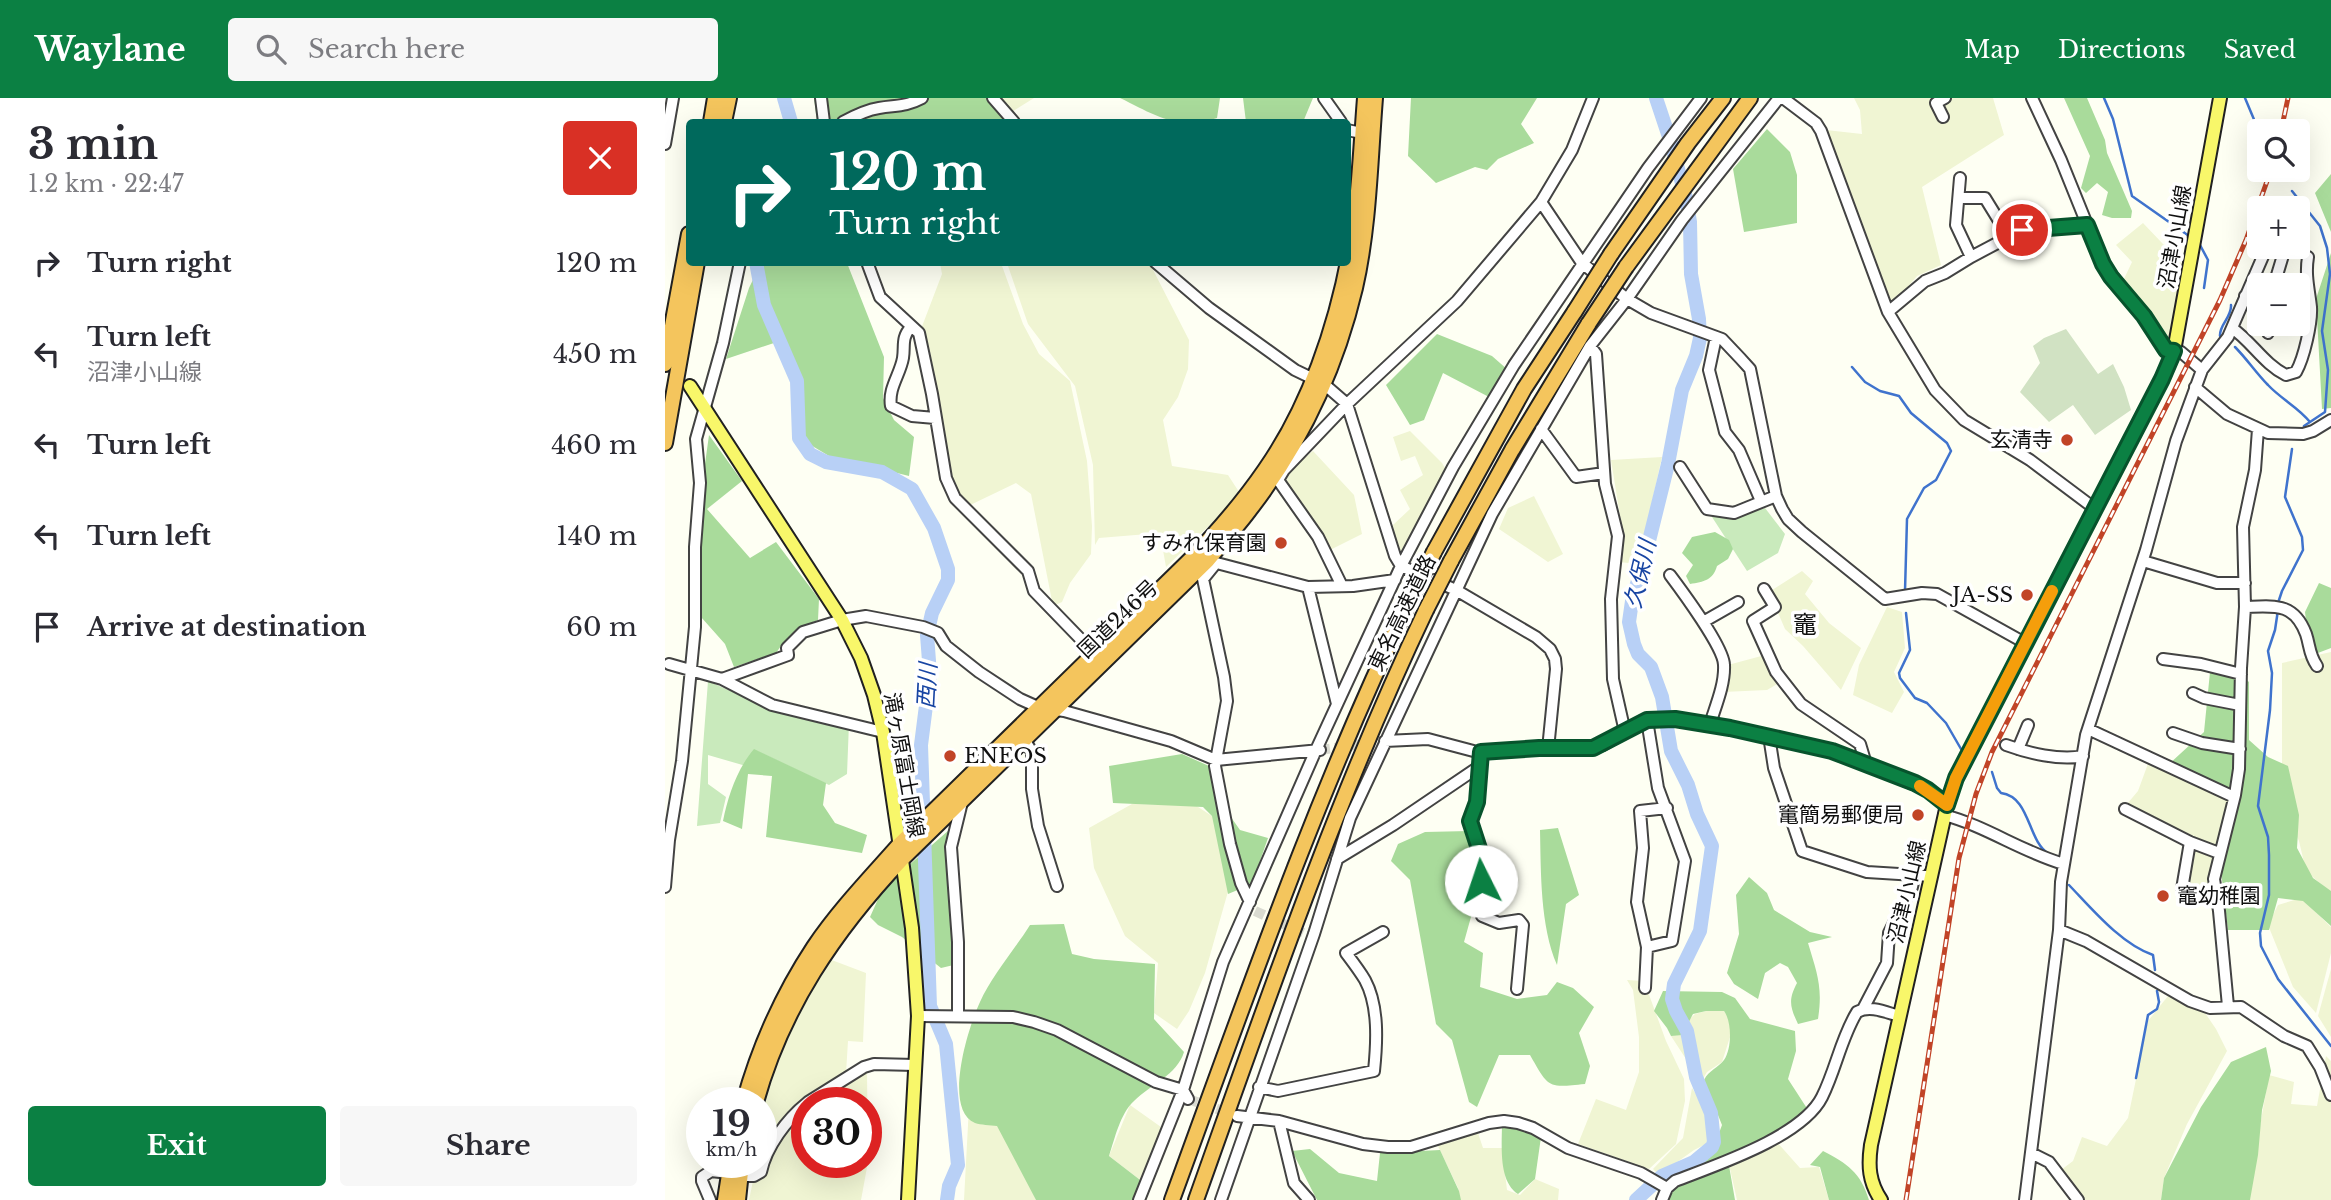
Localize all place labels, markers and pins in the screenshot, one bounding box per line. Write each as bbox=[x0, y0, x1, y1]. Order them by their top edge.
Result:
pin bbox=[1992, 200, 2052, 260]
place label: 玄清寺 bbox=[1990, 427, 2053, 453]
marker: 玄清寺 bbox=[2059, 432, 2075, 448]
place label: すみれ保育園 bbox=[1141, 530, 1267, 556]
marker: すみれ保育園 bbox=[1273, 535, 1289, 551]
place label: JA-SS bbox=[1949, 582, 2013, 608]
marker: JA-SS bbox=[2019, 587, 2035, 603]
place label: ENEOS bbox=[964, 743, 1047, 769]
marker: ENEOS bbox=[942, 748, 958, 764]
place label: 竃簡易郵便局 bbox=[1778, 802, 1904, 828]
marker: 竃簡易郵便局 bbox=[1910, 807, 1926, 823]
place label: 竈幼稚園 bbox=[2177, 883, 2261, 909]
marker: 竈幼稚園 bbox=[2155, 888, 2171, 904]

